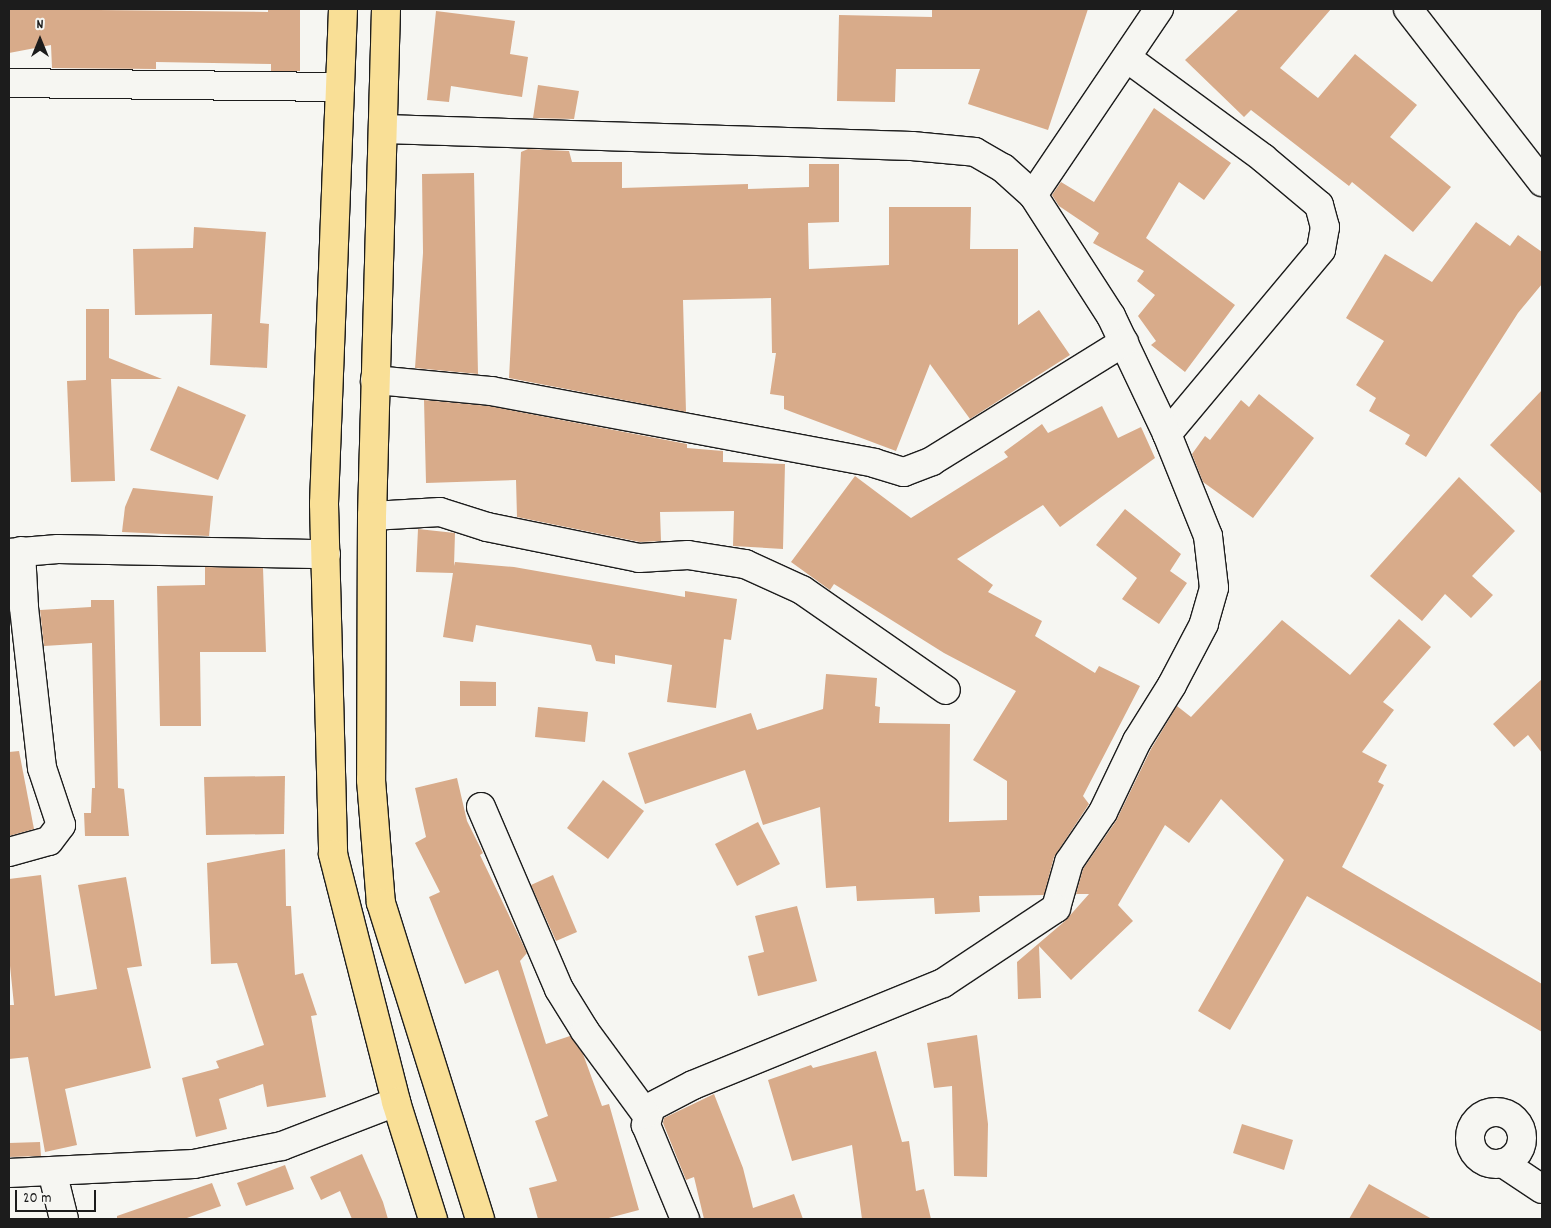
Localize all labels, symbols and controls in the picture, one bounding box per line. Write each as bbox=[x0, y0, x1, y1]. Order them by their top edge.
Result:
north arrow bbox=[15, 15, 65, 65]
text: N bbox=[37, 15, 43, 35]
scale bar bbox=[18, 1180, 99, 1212]
text: 20 m bbox=[23, 1188, 51, 1210]

